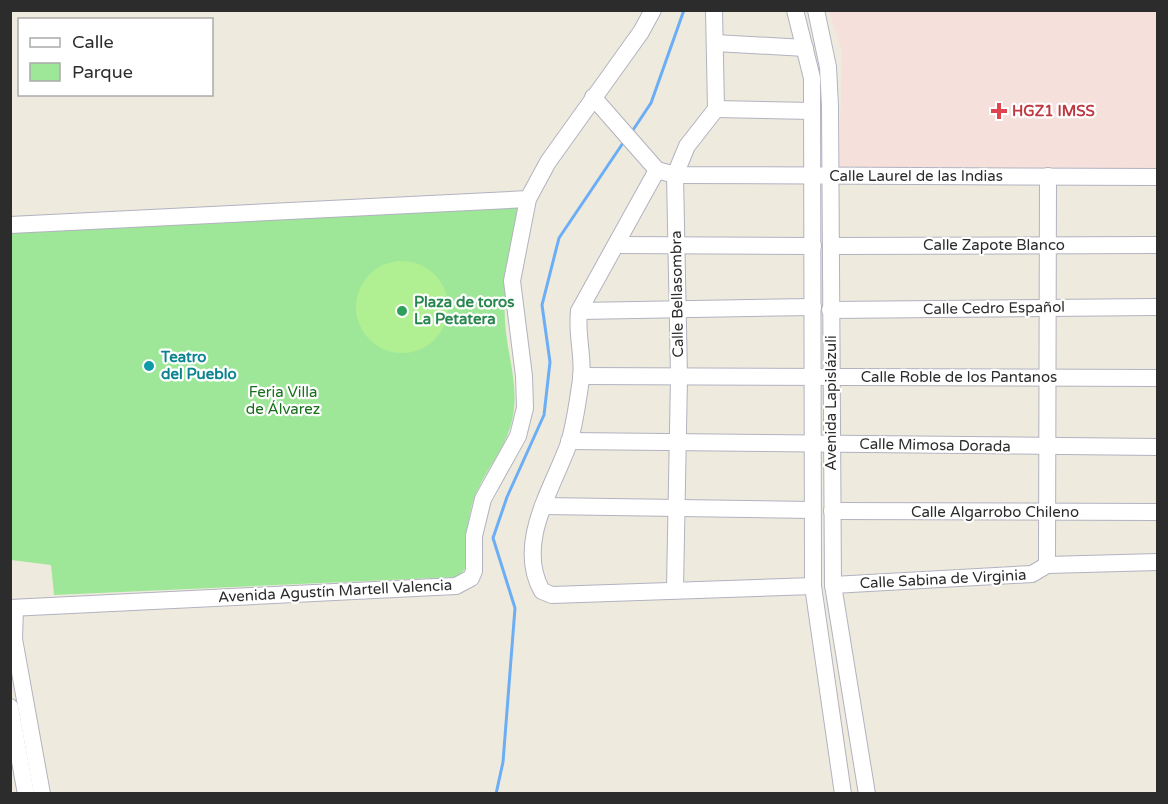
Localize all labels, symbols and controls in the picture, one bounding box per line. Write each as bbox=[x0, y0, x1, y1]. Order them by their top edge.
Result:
legend bbox=[18, 18, 213, 96]
text: Calle bbox=[72, 31, 114, 53]
text: Parque bbox=[72, 61, 133, 83]
marker: HGZ1 IMSS bbox=[990, 102, 1008, 120]
place label: HGZ1 IMSS bbox=[1012, 102, 1095, 120]
street label: Calle Laurel de las Indias bbox=[829, 167, 1003, 185]
street label: Calle Bellasombra bbox=[667, 230, 687, 358]
street label: Calle Zapote Blanco bbox=[923, 236, 1065, 254]
place label: Plaza de toros La Petatera bbox=[414, 293, 514, 328]
street label: Calle Cedro Español bbox=[923, 298, 1065, 318]
marker: Plaza de toros La Petatera bbox=[395, 304, 409, 318]
street label: Avenida Lapislázuli bbox=[822, 335, 840, 471]
place label: Teatro del Pueblo bbox=[160, 348, 237, 383]
marker: Teatro del Pueblo bbox=[142, 359, 156, 373]
street label: Calle Roble de los Pantanos bbox=[861, 368, 1057, 386]
park label: Feria Villa de Álvarez bbox=[246, 383, 320, 418]
street label: Calle Mimosa Dorada bbox=[859, 435, 1011, 455]
street label: Calle Algarrobo Chileno bbox=[911, 503, 1079, 521]
street label: Calle Sabina de Virginia bbox=[859, 566, 1027, 592]
street label: Avenida Agustín Martell Valencia bbox=[217, 576, 453, 606]

